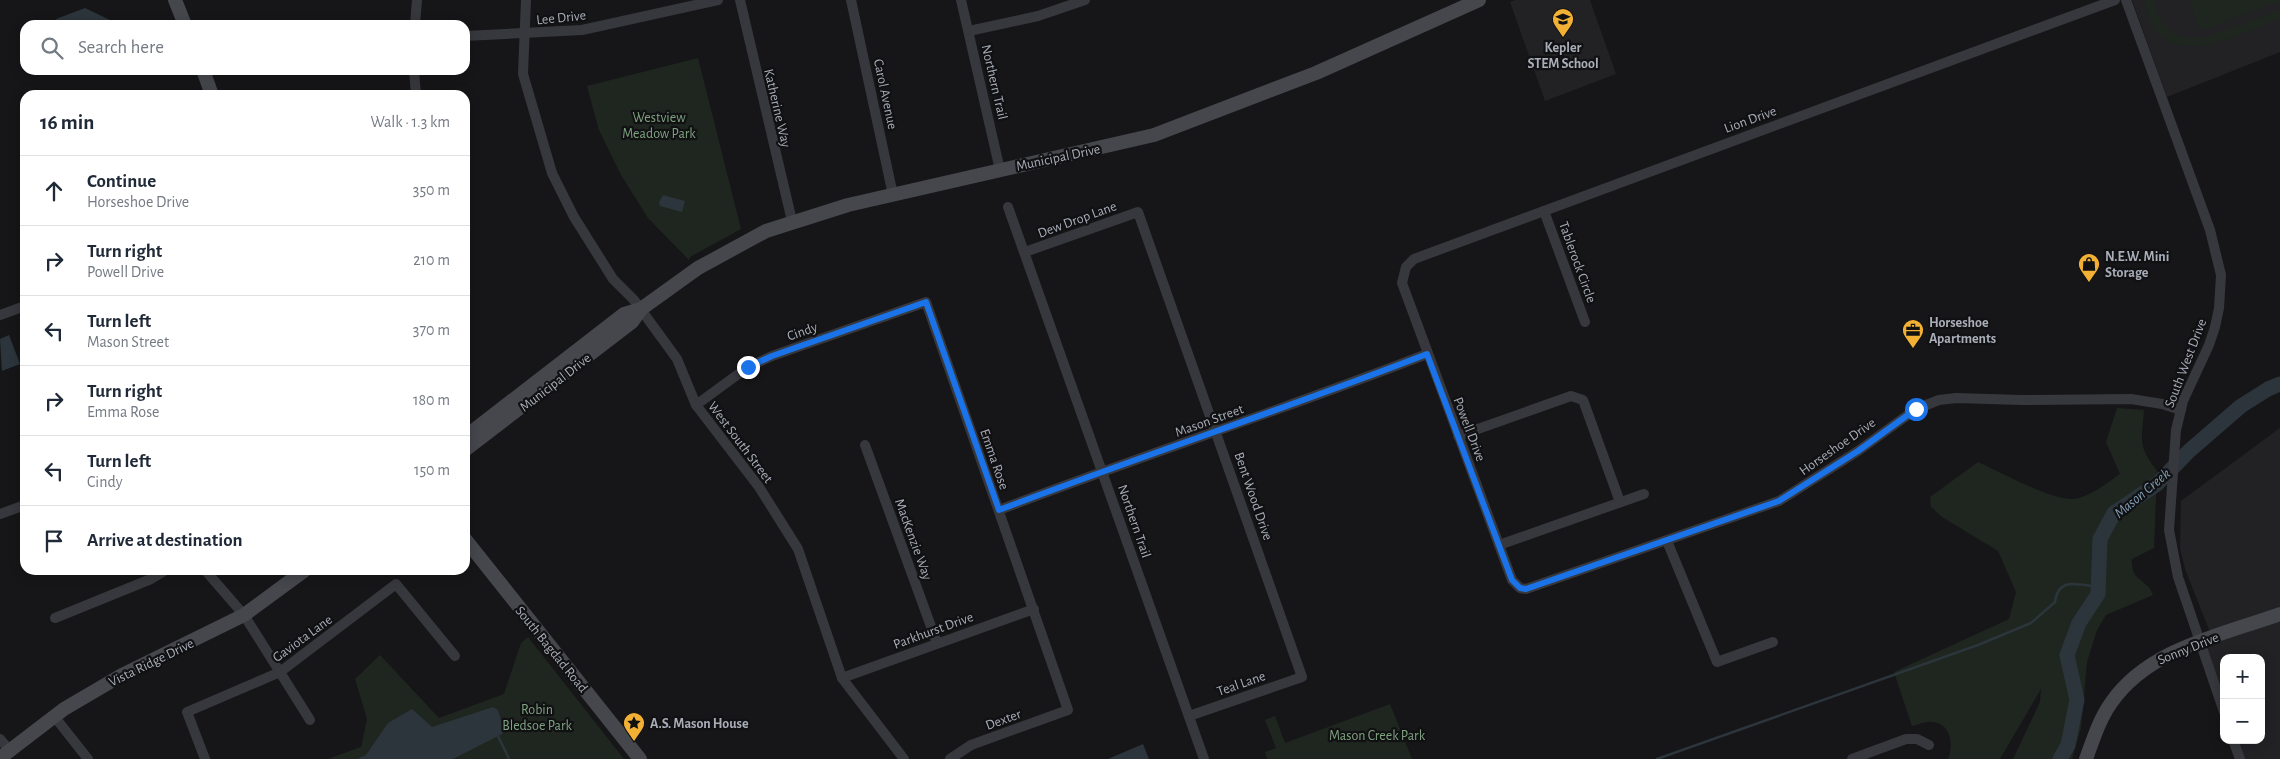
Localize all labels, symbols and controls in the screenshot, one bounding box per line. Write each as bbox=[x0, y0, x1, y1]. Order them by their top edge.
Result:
school or university icon: Kepler STEM School bbox=[1551, 7, 1575, 38]
street label: Lee Drive bbox=[536, 8, 587, 28]
search box bbox=[20, 20, 470, 75]
icon: search bbox=[38, 34, 66, 62]
text: Search here bbox=[78, 38, 164, 57]
place label: Kepler STEM School bbox=[1527, 41, 1599, 71]
street label: Northern Trail bbox=[979, 43, 1009, 121]
street label: Carol Avenue bbox=[871, 58, 899, 131]
street label: Katherine Way bbox=[761, 68, 793, 149]
street label: Lion Drive bbox=[1722, 104, 1778, 136]
park label: Westview Meadow Park bbox=[622, 111, 696, 141]
text: 16 min bbox=[40, 112, 94, 133]
text: Walk · 1.3 km bbox=[370, 114, 450, 130]
street label: Municipal Drive bbox=[1015, 142, 1102, 174]
text: Continue bbox=[87, 172, 156, 191]
icon: ahead bbox=[40, 177, 68, 205]
text: 350 m bbox=[413, 182, 450, 198]
text: Horseshoe Drive bbox=[87, 194, 189, 210]
street label: Dew Drop Lane bbox=[1036, 199, 1119, 241]
street label: Tablerock Circle bbox=[1556, 220, 1598, 305]
text: Turn right bbox=[87, 242, 162, 261]
icon: right bbox=[40, 247, 68, 275]
place label: N.E.W. Mini Storage bbox=[2105, 250, 2169, 280]
text: 210 m bbox=[413, 252, 450, 268]
shop icon: N.E.W. Mini Storage bbox=[2077, 252, 2101, 283]
text: Powell Drive bbox=[87, 264, 164, 280]
text: Turn left bbox=[87, 312, 151, 331]
place label: Horseshoe Apartments bbox=[1929, 316, 1996, 346]
icon: left bbox=[40, 317, 68, 345]
street label: South West Drive bbox=[2163, 317, 2209, 410]
office icon: Horseshoe Apartments bbox=[1901, 318, 1925, 349]
street label: Cindy bbox=[785, 320, 819, 344]
text: 370 m bbox=[413, 322, 450, 338]
text: Mason Street bbox=[87, 334, 169, 350]
street label: Municipal Drive bbox=[518, 351, 594, 415]
route end bbox=[737, 356, 760, 379]
text: Turn right bbox=[87, 382, 162, 401]
icon: right bbox=[40, 387, 68, 415]
text: 180 m bbox=[413, 392, 450, 408]
street label: Powell Drive bbox=[1450, 395, 1488, 463]
route start bbox=[1905, 398, 1928, 421]
street label: West South Street bbox=[705, 399, 775, 486]
street label: Mason Street bbox=[1173, 402, 1246, 440]
text: Emma Rose bbox=[87, 404, 159, 420]
street label: Horseshoe Drive bbox=[1797, 415, 1878, 478]
street label: Emma Rose bbox=[977, 427, 1011, 492]
street label: Bent Wood Drive bbox=[1231, 450, 1275, 542]
text: Turn left bbox=[87, 452, 151, 471]
icon: left bbox=[40, 457, 68, 485]
text: 150 m bbox=[414, 462, 450, 478]
water label: Mason Creek bbox=[2111, 466, 2173, 521]
text: Cindy bbox=[87, 474, 123, 490]
street label: Northern Trail bbox=[1115, 483, 1153, 560]
street label: MacKenzie Way bbox=[892, 497, 934, 582]
icon: arrive bbox=[40, 527, 68, 555]
text: Arrive at destination bbox=[87, 531, 243, 550]
street label: South Bagdad Road bbox=[512, 604, 590, 695]
street label: Parkhurst Drive bbox=[891, 610, 975, 652]
street label: Gaviota Lane bbox=[270, 613, 335, 665]
street label: Sonny Drive bbox=[2156, 630, 2221, 668]
street label: Vista Ridge Drive bbox=[107, 636, 196, 690]
map controls bbox=[2220, 654, 2265, 744]
button: + bbox=[2220, 654, 2265, 699]
street label: Teal Lane bbox=[1215, 669, 1267, 699]
button: − bbox=[2220, 699, 2265, 744]
park label: Robin Bledsoe Park bbox=[502, 703, 572, 733]
street label: Dexter bbox=[984, 707, 1023, 733]
place icon: A.S. Mason House bbox=[622, 711, 646, 742]
place label: A.S. Mason House bbox=[650, 717, 749, 731]
park label: Mason Creek Park bbox=[1329, 729, 1426, 743]

